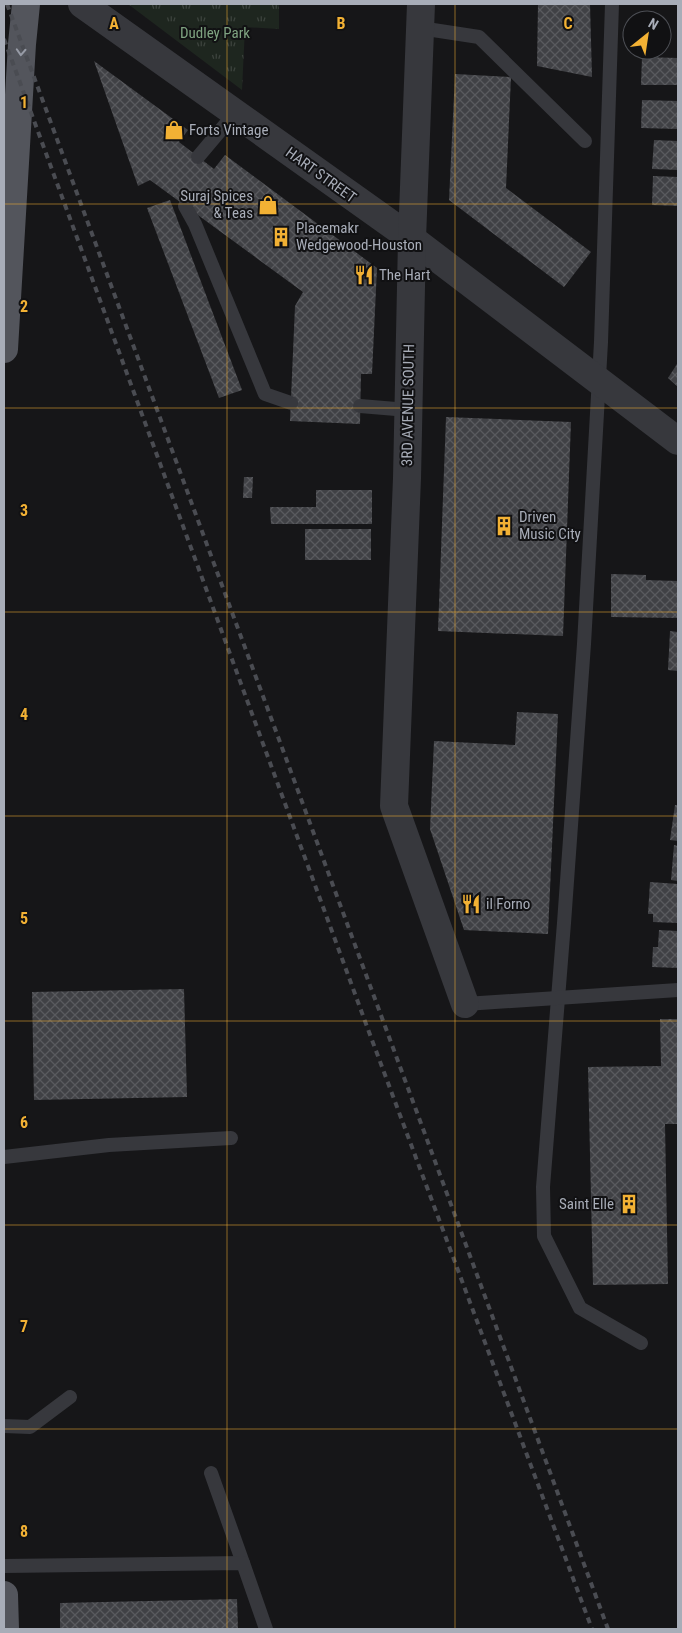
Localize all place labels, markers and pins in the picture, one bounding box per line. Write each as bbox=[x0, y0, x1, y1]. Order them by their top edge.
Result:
shop icon: Forts Vintage bbox=[163, 119, 185, 141]
place label: Forts Vintage bbox=[189, 121, 268, 139]
place label: Suraj Spices & Teas bbox=[180, 187, 253, 222]
shop icon: Suraj Spices & Teas bbox=[257, 194, 279, 216]
place label: Placemakr Wedgewood-Houston bbox=[296, 219, 422, 254]
building icon: Placemakr Wedgewood-Houston bbox=[270, 226, 292, 248]
restaurant icon: The Hart bbox=[353, 264, 375, 286]
place label: The Hart bbox=[379, 266, 430, 284]
place label: Driven Music City bbox=[519, 508, 581, 543]
building icon: Driven Music City bbox=[493, 515, 515, 537]
restaurant icon: il Forno bbox=[460, 893, 482, 915]
place label: il Forno bbox=[486, 895, 530, 913]
building icon: Saint Elle bbox=[618, 1193, 640, 1215]
place label: Saint Elle bbox=[559, 1195, 614, 1213]

